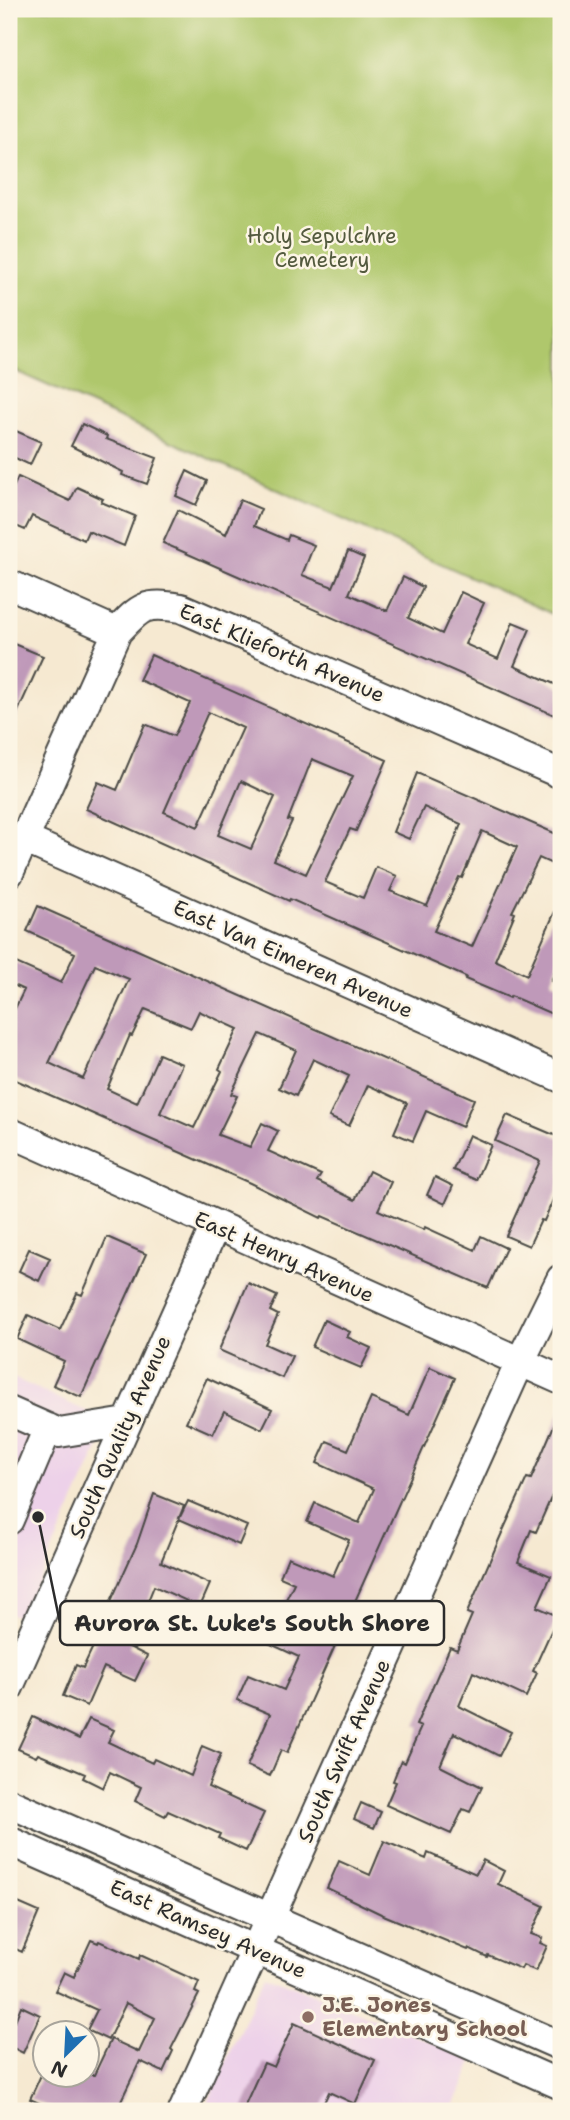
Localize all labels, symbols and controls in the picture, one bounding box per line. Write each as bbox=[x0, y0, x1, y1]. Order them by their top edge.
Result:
park label: Holy Sepulchre Cemetery bbox=[247, 222, 397, 274]
street label: East Klieforth Avenue bbox=[175, 597, 389, 709]
street label: East Van Eimeren Avenue bbox=[169, 893, 417, 1025]
street label: East Henry Avenue bbox=[190, 1205, 378, 1309]
street label: South Quality Avenue bbox=[63, 1331, 177, 1543]
callout: Aurora St. Luke's South Shore bbox=[60, 1601, 444, 1645]
text: Aurora St. Luke's South Shore bbox=[74, 1608, 430, 1638]
street label: South Swift Avenue bbox=[291, 1655, 397, 1847]
street label: East Ramsey Avenue bbox=[105, 1873, 311, 1985]
place label: J.E. Jones Elementary School bbox=[322, 1991, 527, 2043]
marker: J.E. Jones Elementary School bbox=[300, 2009, 316, 2025]
north arrow bbox=[32, 2018, 102, 2088]
text: N bbox=[47, 2055, 71, 2084]

